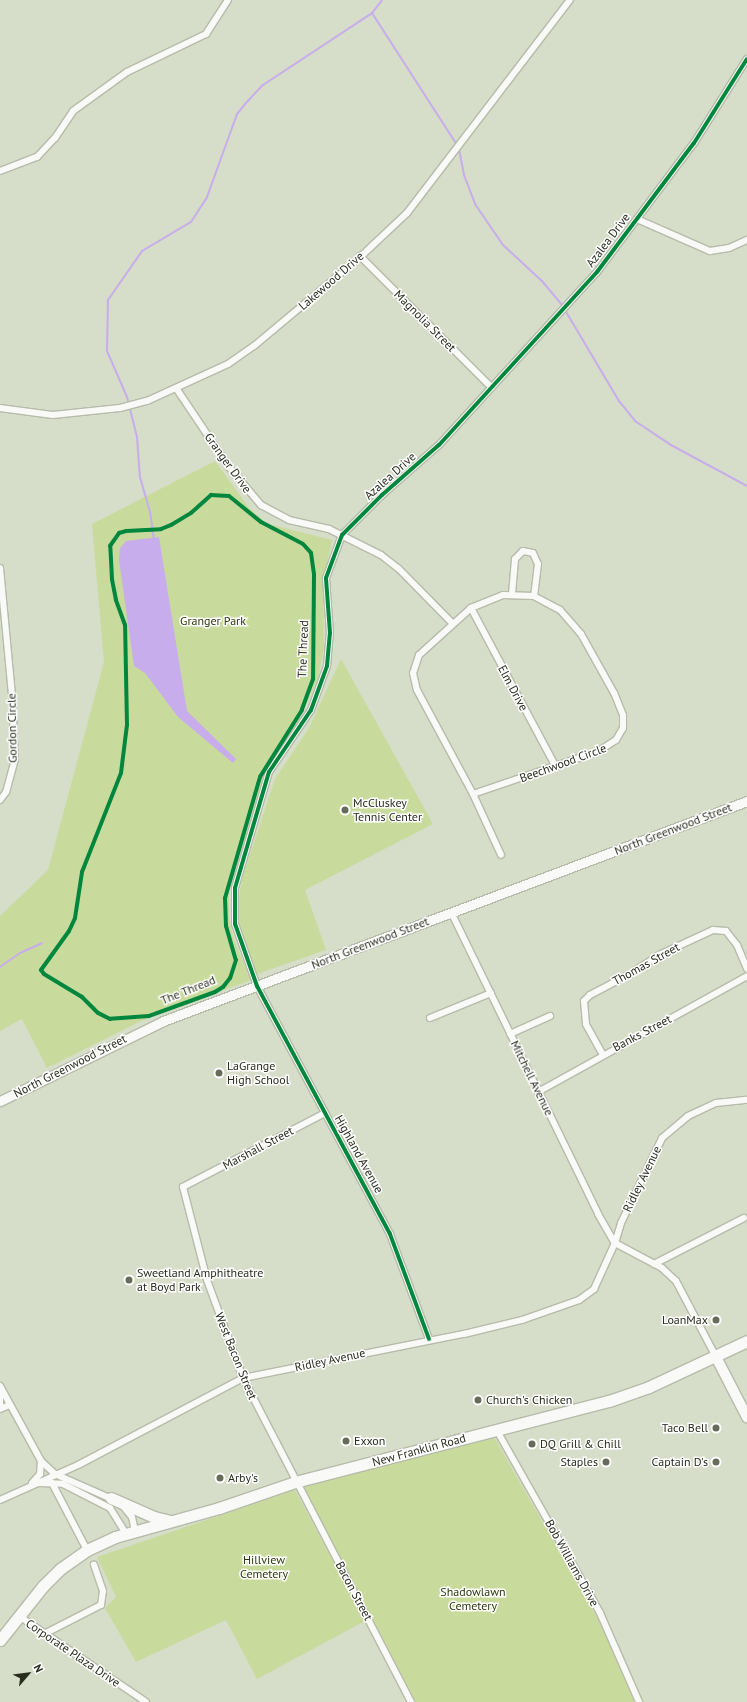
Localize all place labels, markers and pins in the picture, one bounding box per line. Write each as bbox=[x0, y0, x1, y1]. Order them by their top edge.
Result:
place label: McCluskey Tennis Center bbox=[353, 796, 422, 824]
marker: McCluskey Tennis Center bbox=[340, 805, 350, 815]
place label: LaGrange High School bbox=[227, 1059, 289, 1087]
marker: LaGrange High School bbox=[214, 1068, 224, 1078]
place label: Sweetland Amphitheatre at Boyd Park bbox=[137, 1266, 264, 1294]
marker: Sweetland Amphitheatre at Boyd Park bbox=[124, 1275, 134, 1285]
place label: LoanMax bbox=[662, 1313, 708, 1327]
marker: LoanMax bbox=[711, 1315, 721, 1325]
place label: Church's Chicken bbox=[486, 1393, 572, 1407]
marker: Church's Chicken bbox=[473, 1395, 483, 1405]
place label: Taco Bell bbox=[662, 1421, 708, 1435]
marker: Taco Bell bbox=[711, 1423, 721, 1433]
place label: Exxon bbox=[354, 1434, 385, 1448]
marker: Exxon bbox=[341, 1436, 351, 1446]
place label: DQ Grill & Chill bbox=[540, 1437, 621, 1451]
marker: DQ Grill & Chill bbox=[527, 1439, 537, 1449]
place label: Staples bbox=[560, 1455, 598, 1469]
place label: Captain D's bbox=[652, 1455, 708, 1469]
marker: Staples bbox=[601, 1457, 611, 1467]
marker: Captain D's bbox=[711, 1457, 721, 1467]
place label: Arby's bbox=[228, 1471, 258, 1485]
marker: Arby's bbox=[215, 1473, 225, 1483]

